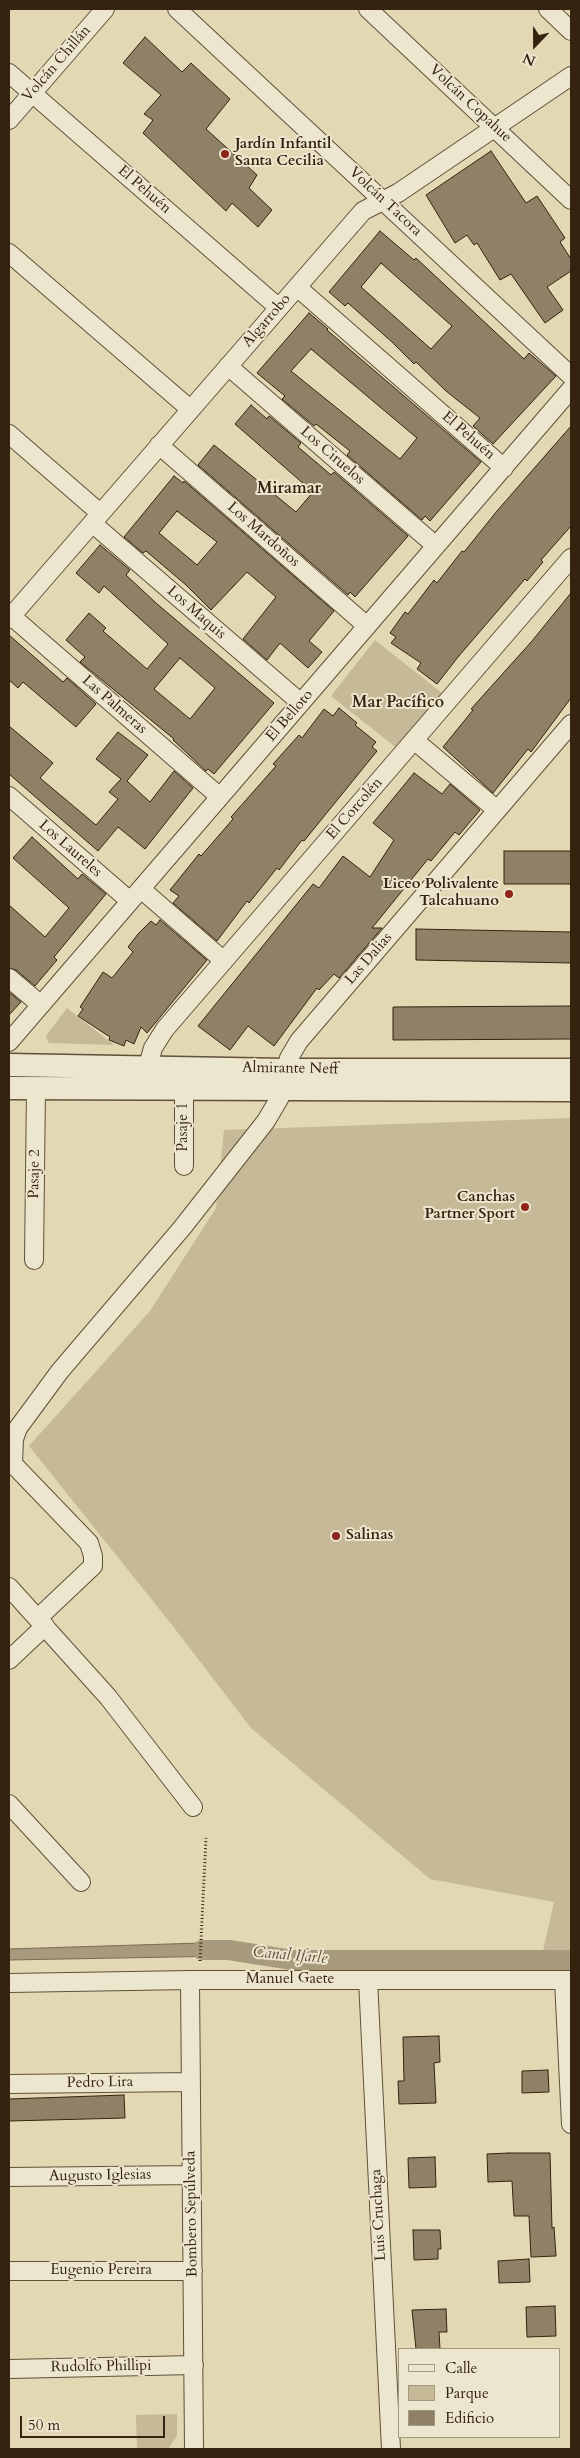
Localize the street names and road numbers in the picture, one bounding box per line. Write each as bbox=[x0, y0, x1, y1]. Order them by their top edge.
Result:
street label: Volcán Chillán bbox=[19, 22, 95, 106]
street label: Volcán Copahue bbox=[425, 61, 515, 147]
street label: El Pehuén bbox=[114, 162, 174, 218]
street label: Volcán Tacora bbox=[345, 164, 425, 240]
street label: Algarrobo bbox=[239, 291, 295, 351]
street label: El Pehuén bbox=[438, 408, 498, 464]
street label: Los Ciruelos bbox=[296, 423, 368, 489]
street label: Los Mardoños bbox=[223, 499, 303, 571]
street label: Los Maquis bbox=[163, 582, 229, 644]
street label: Las Palmeras bbox=[78, 672, 150, 738]
street label: El Belloto bbox=[263, 686, 317, 746]
street label: El Corcolén bbox=[323, 774, 387, 844]
street label: Los Laureles bbox=[35, 817, 105, 881]
street label: Las Dalias bbox=[342, 929, 396, 989]
street label: Almirante Neff bbox=[242, 1059, 338, 1079]
street label: Pasaje 1 bbox=[175, 1102, 193, 1152]
street label: Pasaje 2 bbox=[26, 1149, 44, 1199]
street label: Manuel Gaete bbox=[246, 1971, 334, 1989]
street label: Pedro Lira bbox=[67, 2073, 133, 2093]
street label: Bombero Sepúlveda bbox=[182, 2151, 202, 2277]
street label: Augusto Iglesias bbox=[49, 2166, 151, 2186]
street label: Luis Cruchaga bbox=[368, 2168, 390, 2262]
street label: Eugenio Pereira bbox=[50, 2262, 152, 2280]
street label: Rudolfo Phillipi bbox=[51, 2357, 151, 2377]

